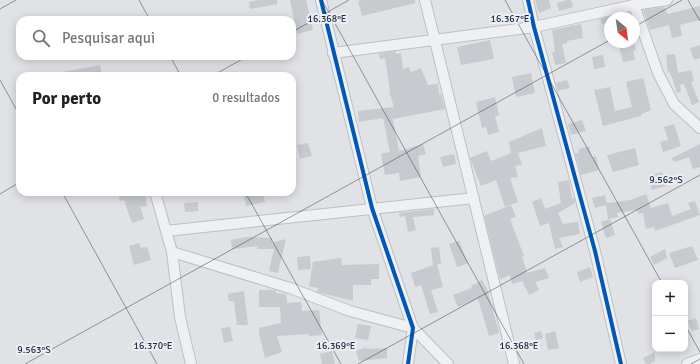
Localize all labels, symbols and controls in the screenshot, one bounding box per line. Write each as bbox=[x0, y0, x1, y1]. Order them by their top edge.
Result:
north arrow bbox=[604, 12, 640, 48]
text: 16.368°E bbox=[308, 13, 347, 25]
text: 16.367°E bbox=[491, 13, 530, 25]
search box bbox=[16, 16, 296, 60]
icon: search bbox=[30, 27, 52, 49]
text: Pesquisar aqui bbox=[62, 29, 155, 47]
text: Por perto bbox=[32, 88, 101, 109]
text: 0 resultados bbox=[212, 90, 280, 106]
text: 9.562°S bbox=[649, 174, 683, 186]
map controls bbox=[652, 280, 688, 352]
button: + bbox=[652, 280, 688, 316]
button: − bbox=[652, 316, 688, 352]
text: 16.370°E bbox=[134, 340, 173, 352]
text: 16.369°E bbox=[317, 340, 356, 352]
text: 16.368°E bbox=[500, 340, 539, 352]
text: 9.563°S bbox=[17, 344, 51, 356]

